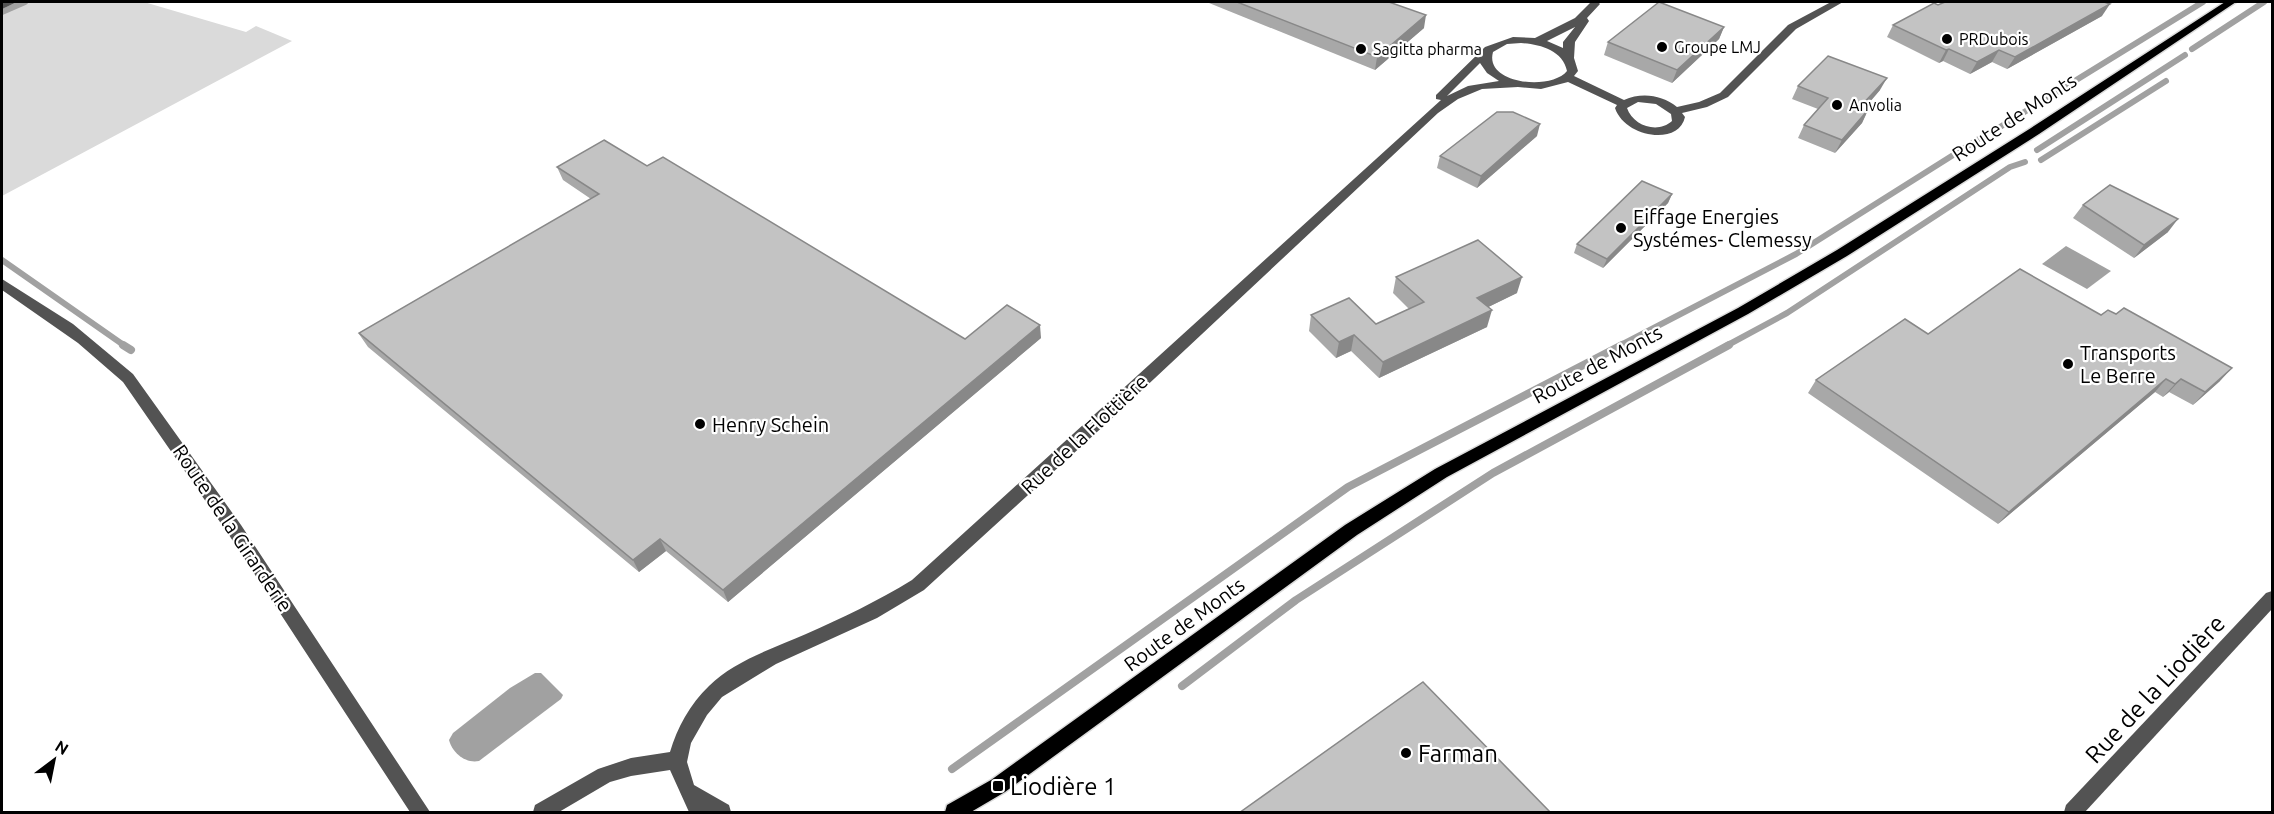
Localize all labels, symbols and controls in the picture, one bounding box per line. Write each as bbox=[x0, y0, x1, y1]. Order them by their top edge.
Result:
place label: PRDubois bbox=[1959, 30, 2029, 48]
marker: PRDubois bbox=[1940, 32, 1954, 46]
place label: Groupe LMJ bbox=[1674, 38, 1761, 56]
place label: Sagitta pharma bbox=[1373, 40, 1482, 58]
marker: Groupe LMJ bbox=[1655, 40, 1669, 54]
marker: Sagitta pharma bbox=[1354, 42, 1368, 56]
street label: Route de Monts bbox=[1948, 68, 2080, 166]
place label: Anvolia bbox=[1849, 96, 1902, 114]
marker: Anvolia bbox=[1830, 98, 1844, 112]
place label: Eiffage Energies Systémes- Clemessy bbox=[1633, 205, 1812, 251]
marker: Eiffage Energies Systémes- Clemessy bbox=[1614, 221, 1628, 235]
street label: Route de Monts bbox=[1528, 320, 1666, 408]
place label: Transports Le Berre bbox=[2080, 341, 2176, 387]
marker: Transports Le Berre bbox=[2061, 357, 2075, 371]
street label: Rue de la Flottière bbox=[1016, 369, 1152, 499]
place label: Henry Schein bbox=[712, 413, 829, 436]
marker: Henry Schein bbox=[693, 417, 707, 431]
street label: Route de la Girarderie bbox=[169, 440, 297, 616]
street label: Route de Monts bbox=[1119, 573, 1249, 675]
street label: Rue de la Liodière bbox=[2080, 610, 2230, 768]
north arrow bbox=[24, 730, 84, 790]
text: N bbox=[52, 736, 72, 758]
place label: Farman bbox=[1418, 740, 1498, 767]
marker: Farman bbox=[1399, 746, 1413, 760]
place label: Liodière 1 bbox=[1010, 773, 1117, 800]
marker: Liodière 1 bbox=[991, 779, 1005, 793]

